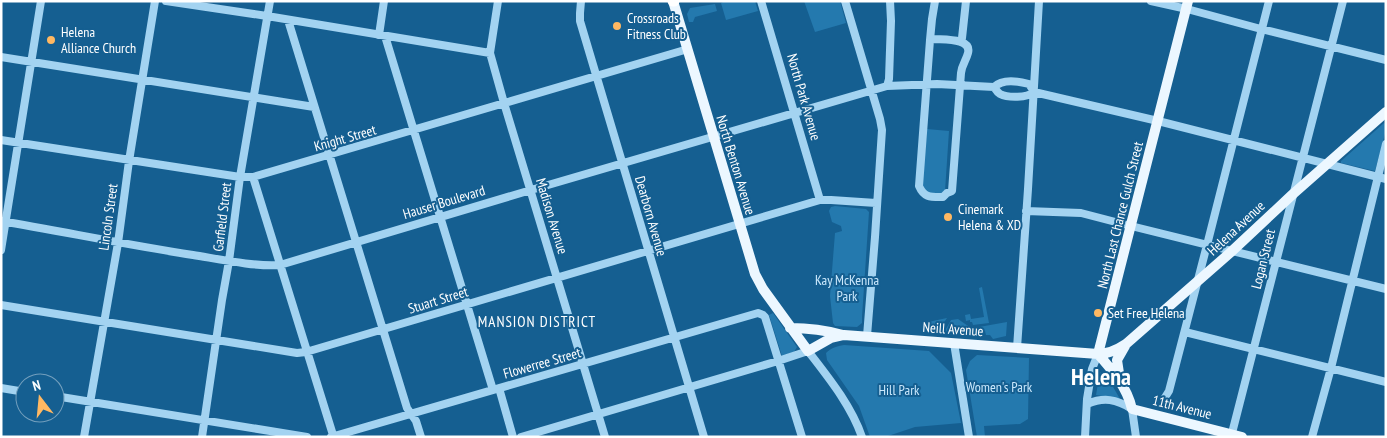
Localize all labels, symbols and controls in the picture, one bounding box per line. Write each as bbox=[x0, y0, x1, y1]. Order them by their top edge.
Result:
place label: Crossroads Fitness Club bbox=[627, 9, 686, 43]
marker: Crossroads Fitness Club bbox=[611, 20, 623, 32]
place label: Helena Alliance Church bbox=[61, 23, 136, 57]
marker: Helena Alliance Church bbox=[45, 34, 57, 46]
street label: North Park Avenue bbox=[783, 52, 825, 143]
street label: North Benton Avenue bbox=[712, 113, 760, 217]
street label: Knight Street bbox=[312, 121, 378, 155]
street label: North Last Chance Gulch Street bbox=[1093, 140, 1147, 290]
street label: Dearborn Avenue bbox=[631, 174, 671, 258]
street label: Madison Avenue bbox=[532, 176, 572, 256]
street label: Garfield Street bbox=[209, 181, 235, 253]
street label: Hauser Boulevard bbox=[401, 181, 487, 223]
street label: Lincoln Street bbox=[94, 182, 122, 252]
street label: Helena Avenue bbox=[1204, 197, 1269, 259]
place label: Cinemark Helena & XD bbox=[958, 200, 1021, 234]
marker: Cinemark Helena & XD bbox=[942, 211, 954, 223]
street label: Logan Street bbox=[1247, 227, 1279, 291]
park label: Kay McKenna Park bbox=[815, 271, 879, 305]
street label: Stuart Street bbox=[406, 282, 470, 318]
place label: Set Free Helena bbox=[1108, 304, 1185, 322]
marker: Set Free Helena bbox=[1092, 307, 1104, 319]
district label: MANSION DISTRICT bbox=[478, 312, 596, 331]
street label: Neill Avenue bbox=[922, 318, 984, 340]
street label: Flowerree Street bbox=[501, 343, 583, 383]
district label: Helena bbox=[1071, 361, 1131, 392]
north arrow bbox=[15, 373, 65, 423]
text: N bbox=[30, 376, 43, 395]
park label: Women's Park bbox=[966, 378, 1033, 396]
park label: Hill Park bbox=[879, 381, 920, 399]
street label: 11th Avenue bbox=[1150, 391, 1214, 423]

